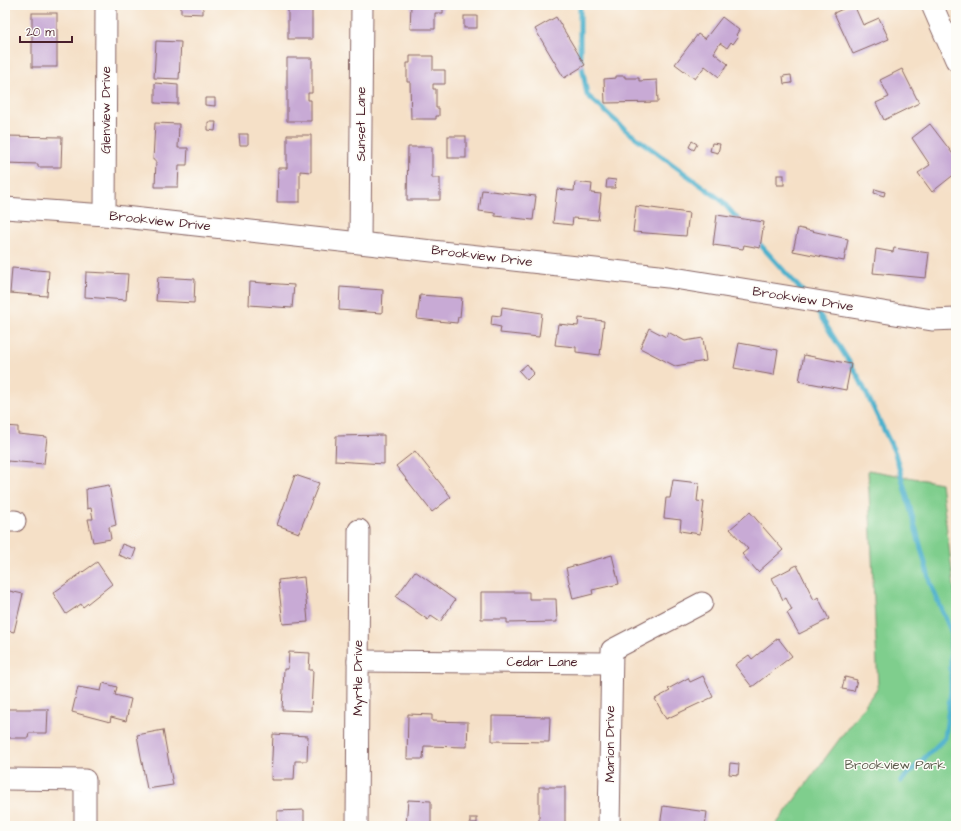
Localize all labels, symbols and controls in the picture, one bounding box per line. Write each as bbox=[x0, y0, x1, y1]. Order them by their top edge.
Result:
scale bar bbox=[20, 18, 72, 44]
text: 20 m bbox=[26, 24, 55, 41]
street label: Glenview Drive bbox=[97, 66, 115, 154]
street label: Sunset Lane bbox=[352, 87, 370, 161]
street label: Brookview Drive bbox=[108, 207, 212, 235]
street label: Brookview Drive bbox=[430, 241, 534, 271]
street label: Brookview Drive bbox=[751, 282, 855, 316]
street label: Myrtle Drive bbox=[349, 640, 368, 716]
street label: Cedar Lane bbox=[506, 653, 578, 671]
street label: Marion Drive bbox=[601, 706, 619, 782]
park label: Brookview Park bbox=[845, 756, 945, 774]

